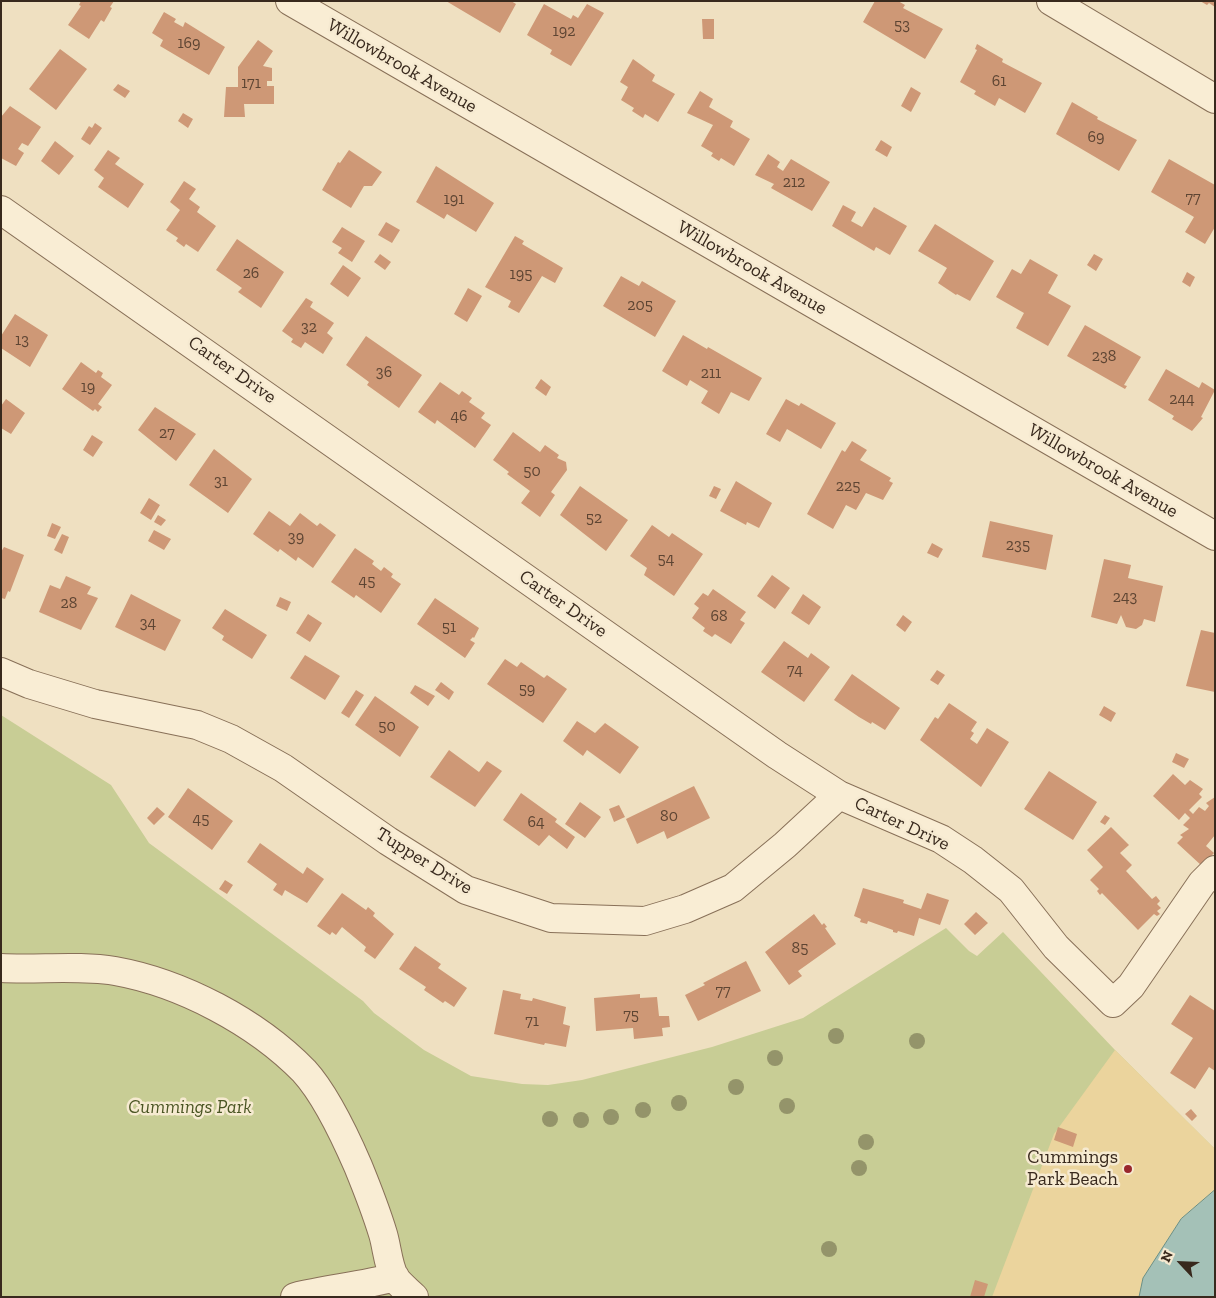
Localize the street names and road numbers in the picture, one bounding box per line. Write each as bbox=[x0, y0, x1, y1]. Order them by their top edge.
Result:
street label: Willowbrook Avenue bbox=[323, 14, 481, 118]
street label: Willowbrook Avenue bbox=[673, 216, 831, 320]
street label: Carter Drive bbox=[184, 331, 280, 409]
street label: Willowbrook Avenue bbox=[1024, 419, 1182, 523]
street label: Carter Drive bbox=[515, 565, 611, 643]
street label: Carter Drive bbox=[851, 792, 953, 856]
street label: Tupper Drive bbox=[372, 822, 476, 900]

